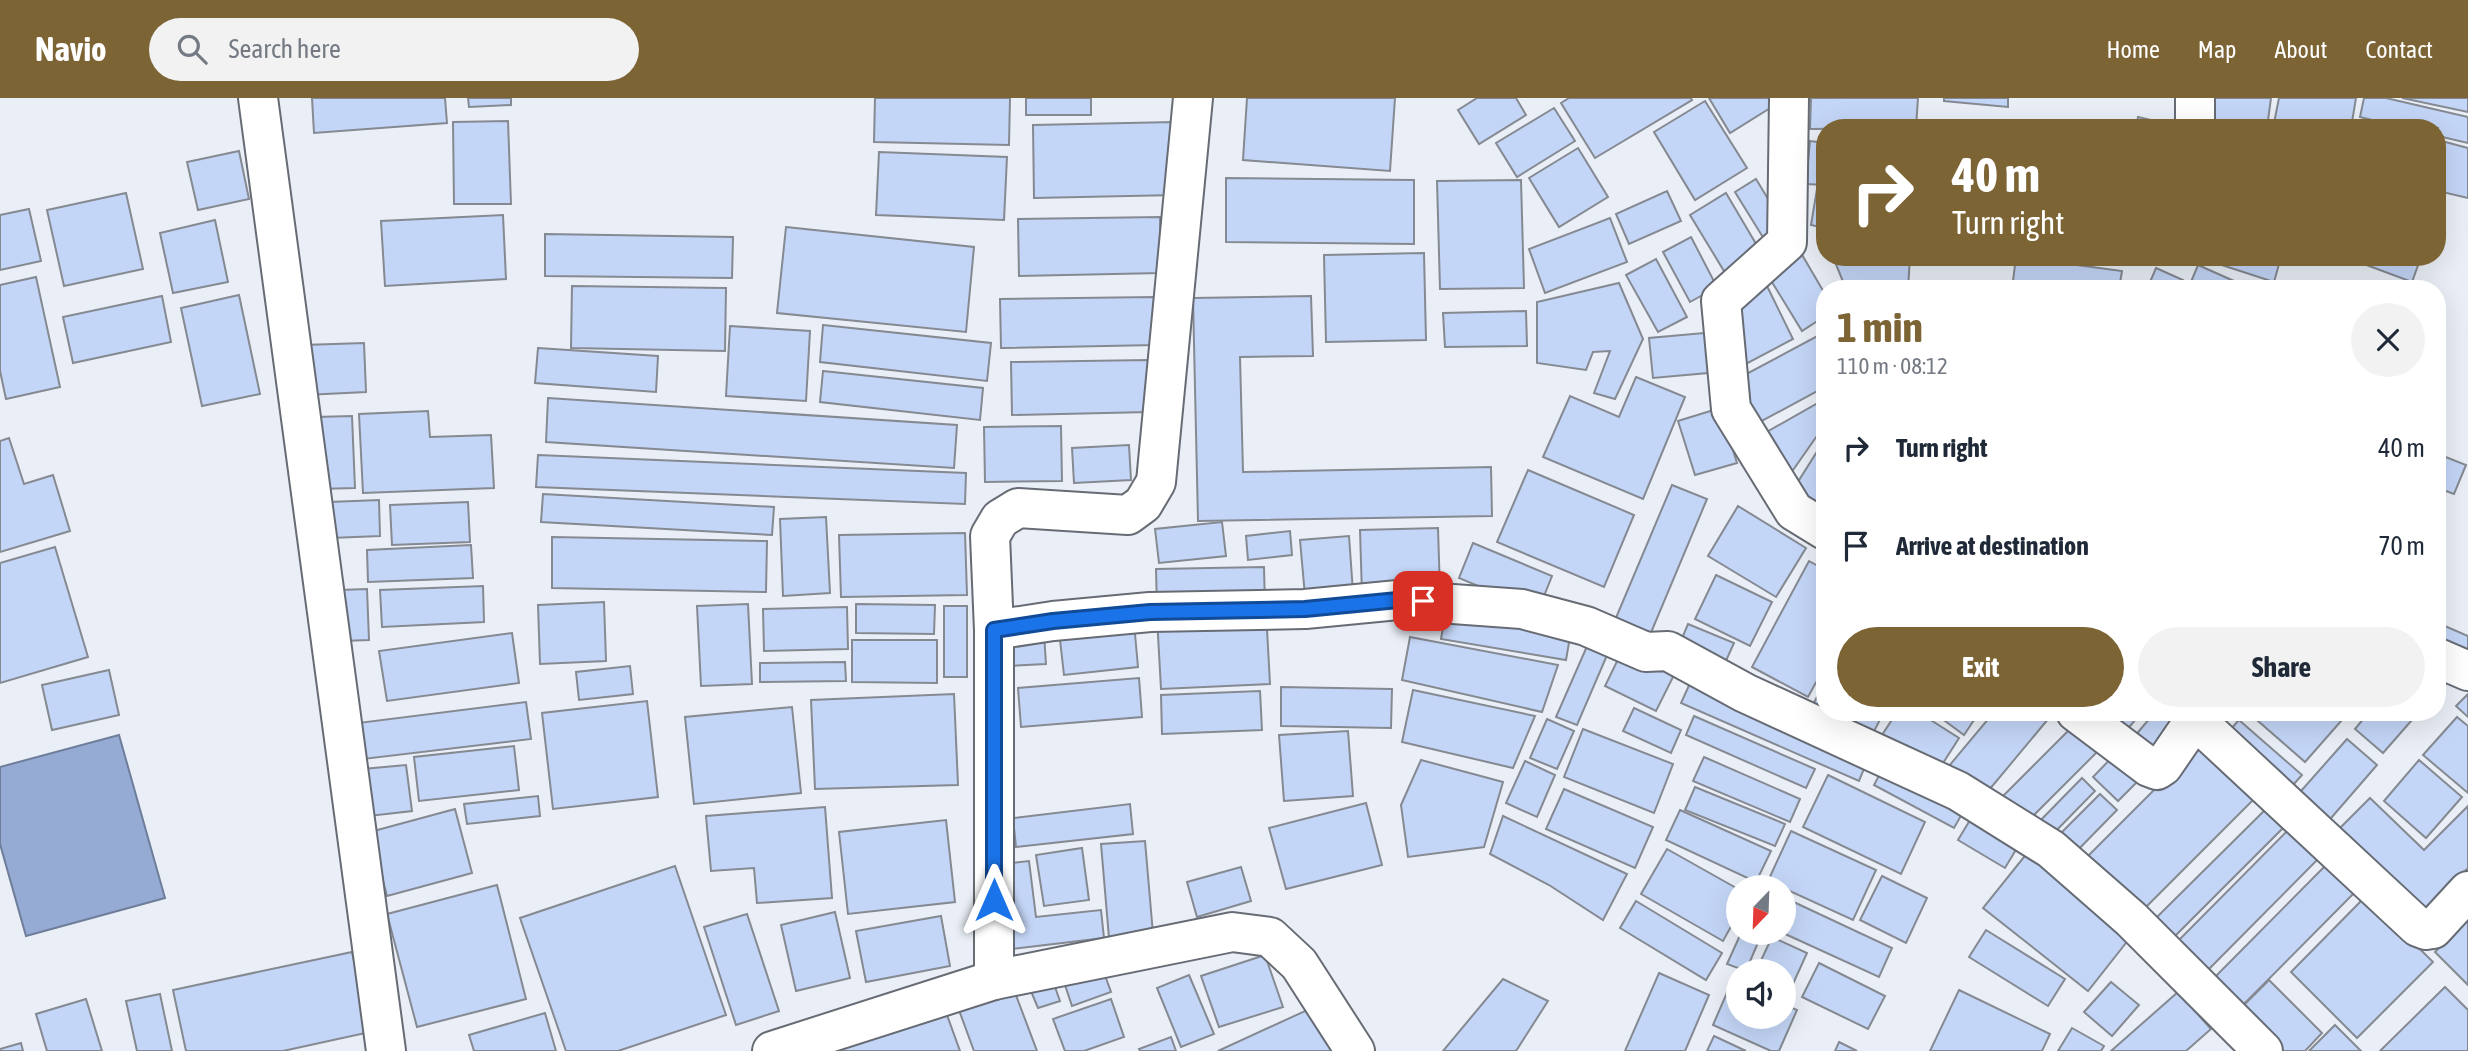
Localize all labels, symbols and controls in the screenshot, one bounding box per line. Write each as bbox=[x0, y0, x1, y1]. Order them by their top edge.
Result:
search box bbox=[149, 18, 639, 81]
text: Navio bbox=[35, 30, 107, 68]
icon: search bbox=[173, 30, 211, 68]
text: Search here bbox=[229, 34, 341, 64]
text: Home bbox=[2106, 36, 2160, 63]
text: Map bbox=[2198, 36, 2236, 63]
text: About bbox=[2274, 36, 2327, 63]
text: Contact bbox=[2365, 36, 2433, 63]
text: 40 m bbox=[1952, 146, 2040, 202]
icon: right bbox=[1837, 147, 1928, 238]
text: Turn right bbox=[1952, 204, 2065, 241]
text: 1 min bbox=[1837, 303, 1923, 351]
button: close bbox=[2351, 303, 2425, 377]
text: 110 m · 08:12 bbox=[1837, 353, 1948, 379]
icon: right bbox=[1837, 429, 1875, 467]
text: Turn right bbox=[1896, 433, 1987, 463]
text: 40 m bbox=[2378, 433, 2425, 463]
icon: arrive bbox=[1837, 527, 1875, 565]
text: Arrive at destination bbox=[1896, 531, 2089, 561]
text: 70 m bbox=[2378, 531, 2425, 561]
pin bbox=[1393, 571, 1453, 631]
icon: arrive bbox=[1404, 582, 1442, 620]
button: Exit bbox=[1837, 627, 2124, 707]
button: Share bbox=[2138, 627, 2425, 707]
position arrow bbox=[957, 863, 1031, 937]
north arrow bbox=[1726, 875, 1796, 945]
map controls bbox=[1726, 875, 1796, 1029]
button: sound bbox=[1726, 959, 1796, 1029]

